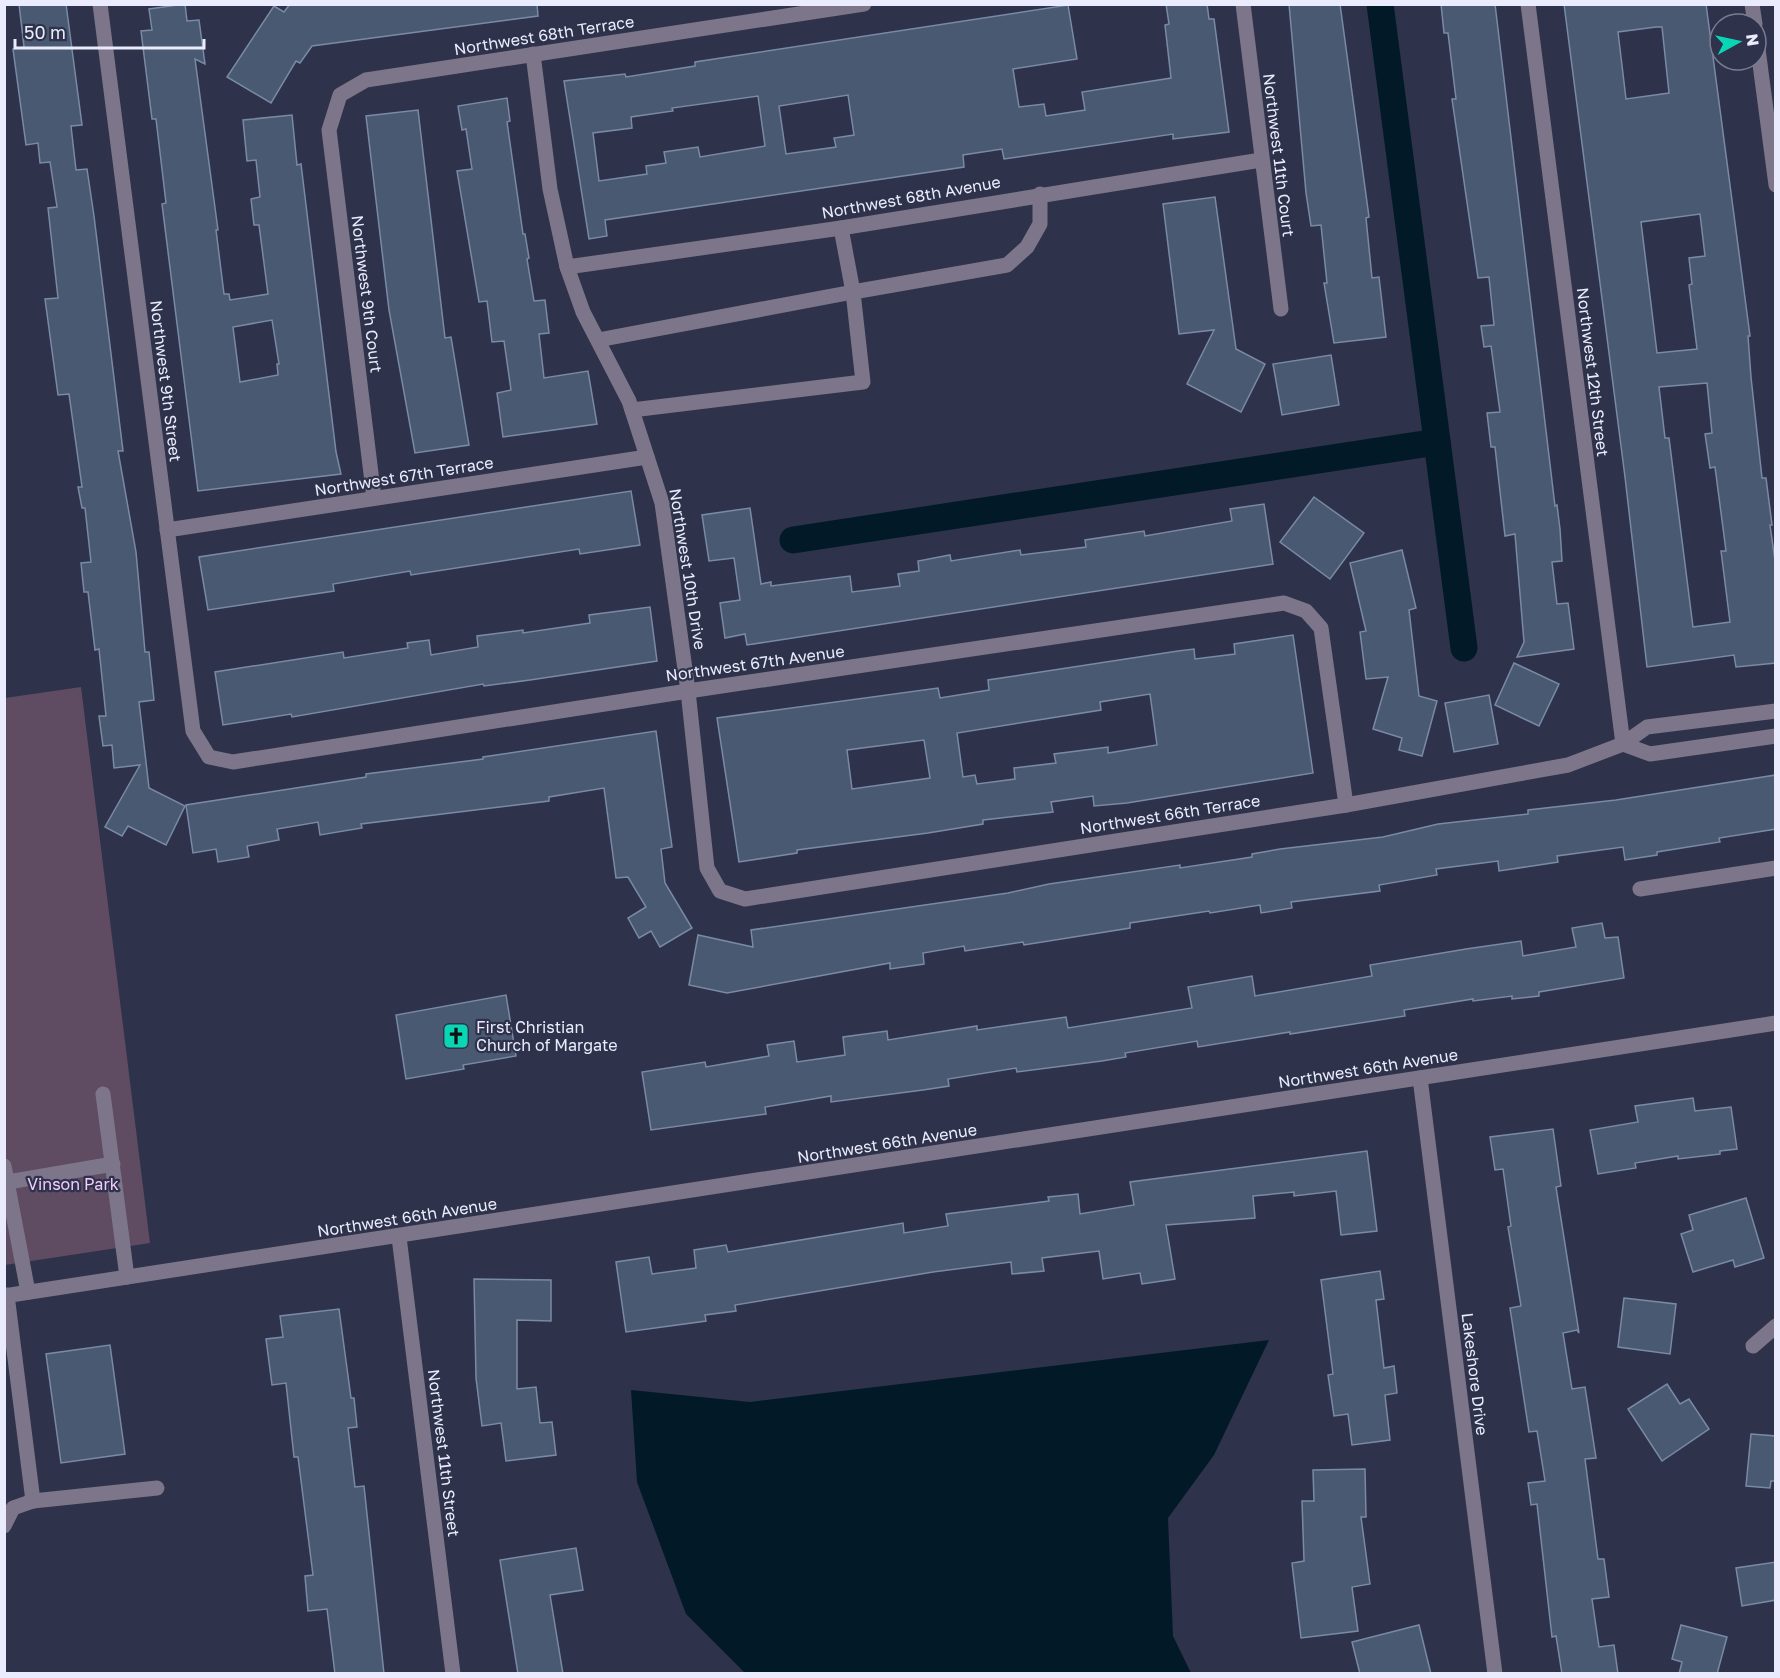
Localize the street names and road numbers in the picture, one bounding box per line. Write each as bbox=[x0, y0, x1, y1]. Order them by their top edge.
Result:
street label: Northwest 68th Terrace bbox=[452, 11, 636, 59]
street label: Northwest 11th Court bbox=[1259, 72, 1299, 238]
street label: Northwest 68th Avenue bbox=[820, 171, 1002, 223]
street label: Northwest 9th Court bbox=[347, 214, 387, 374]
street label: Northwest 12th Street bbox=[1573, 286, 1613, 458]
street label: Northwest 9th Street bbox=[146, 299, 186, 463]
street label: Northwest 67th Terrace bbox=[313, 452, 495, 500]
street label: Northwest 10th Drive bbox=[665, 487, 711, 651]
street label: Northwest 67th Avenue bbox=[664, 641, 846, 685]
street label: Northwest 66th Terrace bbox=[1079, 790, 1261, 838]
street label: Northwest 66th Avenue bbox=[1277, 1044, 1459, 1092]
street label: Northwest 66th Avenue bbox=[796, 1119, 978, 1167]
street label: Northwest 66th Avenue bbox=[316, 1193, 498, 1241]
street label: Lakeshore Drive bbox=[1458, 1312, 1492, 1436]
street label: Northwest 11th Street bbox=[424, 1368, 464, 1538]

